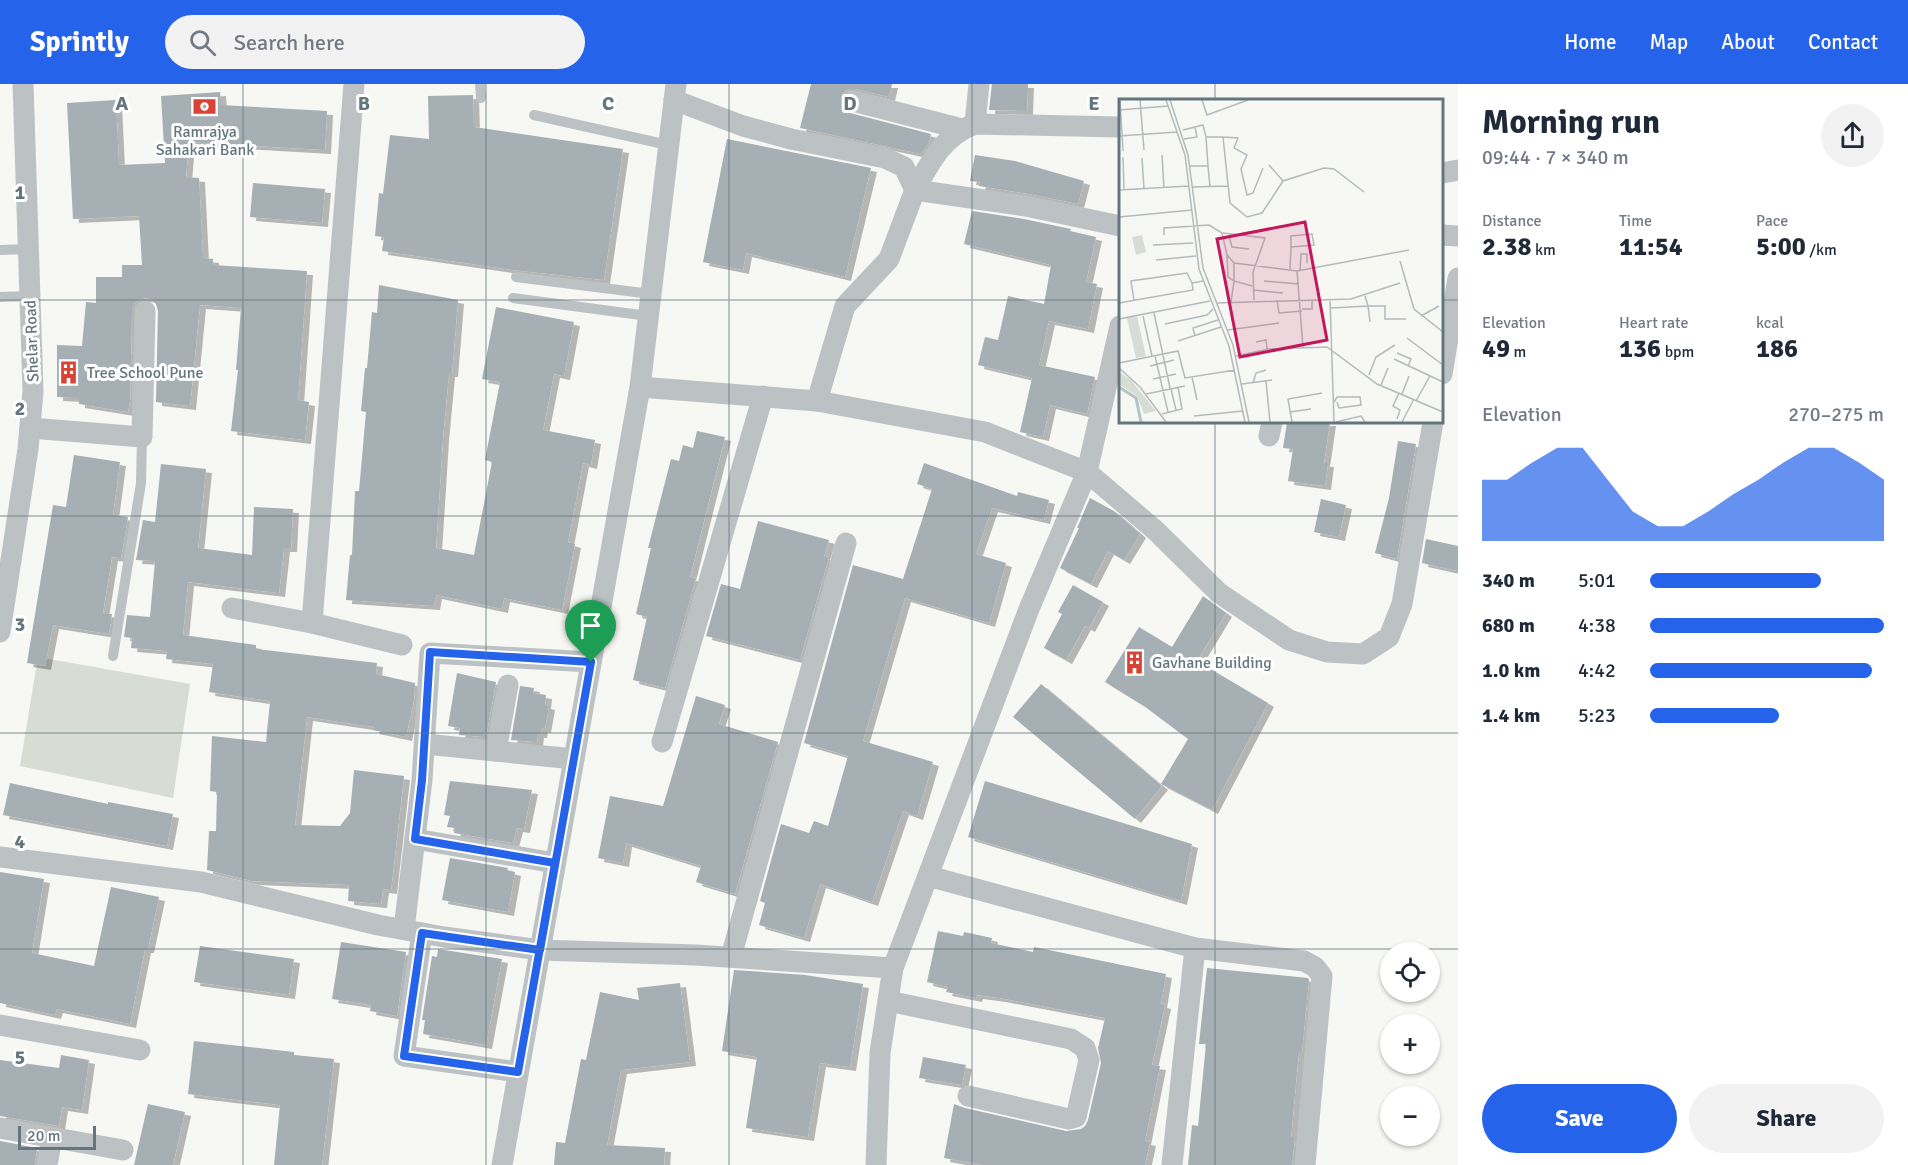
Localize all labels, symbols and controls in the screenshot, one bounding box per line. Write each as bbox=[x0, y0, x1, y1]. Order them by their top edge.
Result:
search box bbox=[165, 15, 585, 69]
text: Sprintly bbox=[30, 25, 129, 59]
icon: search bbox=[186, 26, 219, 59]
text: Search here bbox=[234, 29, 345, 56]
text: Home bbox=[1564, 29, 1617, 55]
text: Map bbox=[1650, 29, 1688, 55]
text: About bbox=[1721, 29, 1775, 55]
text: Contact bbox=[1808, 29, 1878, 55]
text: A bbox=[116, 91, 129, 116]
text: B bbox=[358, 91, 370, 116]
text: C bbox=[602, 91, 614, 116]
text: D bbox=[843, 91, 857, 116]
text: E bbox=[1088, 91, 1100, 116]
bank icon: Ramrajya Sahakari Bank bbox=[192, 93, 218, 119]
inset map bbox=[1119, 99, 1443, 423]
text: Morning run bbox=[1482, 102, 1660, 143]
button: share bbox=[1821, 104, 1884, 167]
place label: Ramrajya Sahakari Bank bbox=[156, 122, 254, 160]
text: 09:44 · 7 × 340 m bbox=[1482, 145, 1629, 170]
text: 1 bbox=[15, 180, 26, 205]
text: Distance bbox=[1482, 211, 1542, 231]
text: Time bbox=[1619, 211, 1652, 231]
text: Pace bbox=[1756, 211, 1788, 231]
text: 2.38 bbox=[1482, 231, 1532, 263]
text: 11:54 bbox=[1619, 231, 1683, 263]
text: 5:00 bbox=[1756, 231, 1806, 263]
text: km bbox=[1532, 240, 1556, 260]
text: /km bbox=[1806, 240, 1837, 260]
street label: Shelar Road bbox=[21, 300, 43, 382]
text: Elevation bbox=[1482, 313, 1546, 333]
text: Heart rate bbox=[1619, 313, 1688, 333]
text: kcal bbox=[1756, 313, 1784, 333]
text: 49 bbox=[1482, 333, 1510, 365]
text: 136 bbox=[1619, 333, 1661, 365]
text: 186 bbox=[1756, 333, 1798, 365]
text: m bbox=[1510, 342, 1526, 362]
text: bpm bbox=[1661, 342, 1694, 362]
building icon: Tree School Pune bbox=[56, 359, 82, 385]
place label: Tree School Pune bbox=[87, 363, 204, 383]
text: 2 bbox=[15, 396, 25, 421]
text: Elevation bbox=[1482, 402, 1562, 427]
text: 270–275 m bbox=[1788, 402, 1884, 427]
text: 340 m bbox=[1482, 568, 1535, 593]
text: 5:01 bbox=[1578, 568, 1616, 593]
pin bbox=[565, 600, 616, 662]
icon: arrive bbox=[574, 609, 607, 642]
text: 3 bbox=[15, 612, 25, 637]
text: 680 m bbox=[1482, 613, 1535, 638]
text: 4:38 bbox=[1578, 613, 1616, 638]
building icon: Gavhane Building bbox=[1121, 649, 1147, 675]
place label: Gavhane Building bbox=[1152, 653, 1272, 673]
text: 1.0 km bbox=[1482, 658, 1540, 683]
text: 4:42 bbox=[1578, 658, 1616, 683]
text: 1.4 km bbox=[1482, 703, 1540, 728]
text: 5:23 bbox=[1578, 703, 1616, 728]
text: 4 bbox=[15, 829, 26, 854]
map controls bbox=[1380, 942, 1440, 1146]
button: locate bbox=[1380, 942, 1440, 1002]
button: + bbox=[1380, 1014, 1440, 1074]
text: 5 bbox=[15, 1045, 25, 1070]
button: Save bbox=[1482, 1084, 1677, 1153]
button: Share bbox=[1689, 1084, 1884, 1153]
button: − bbox=[1380, 1086, 1440, 1146]
scale bar bbox=[18, 1123, 96, 1150]
text: 20 m bbox=[27, 1126, 61, 1146]

